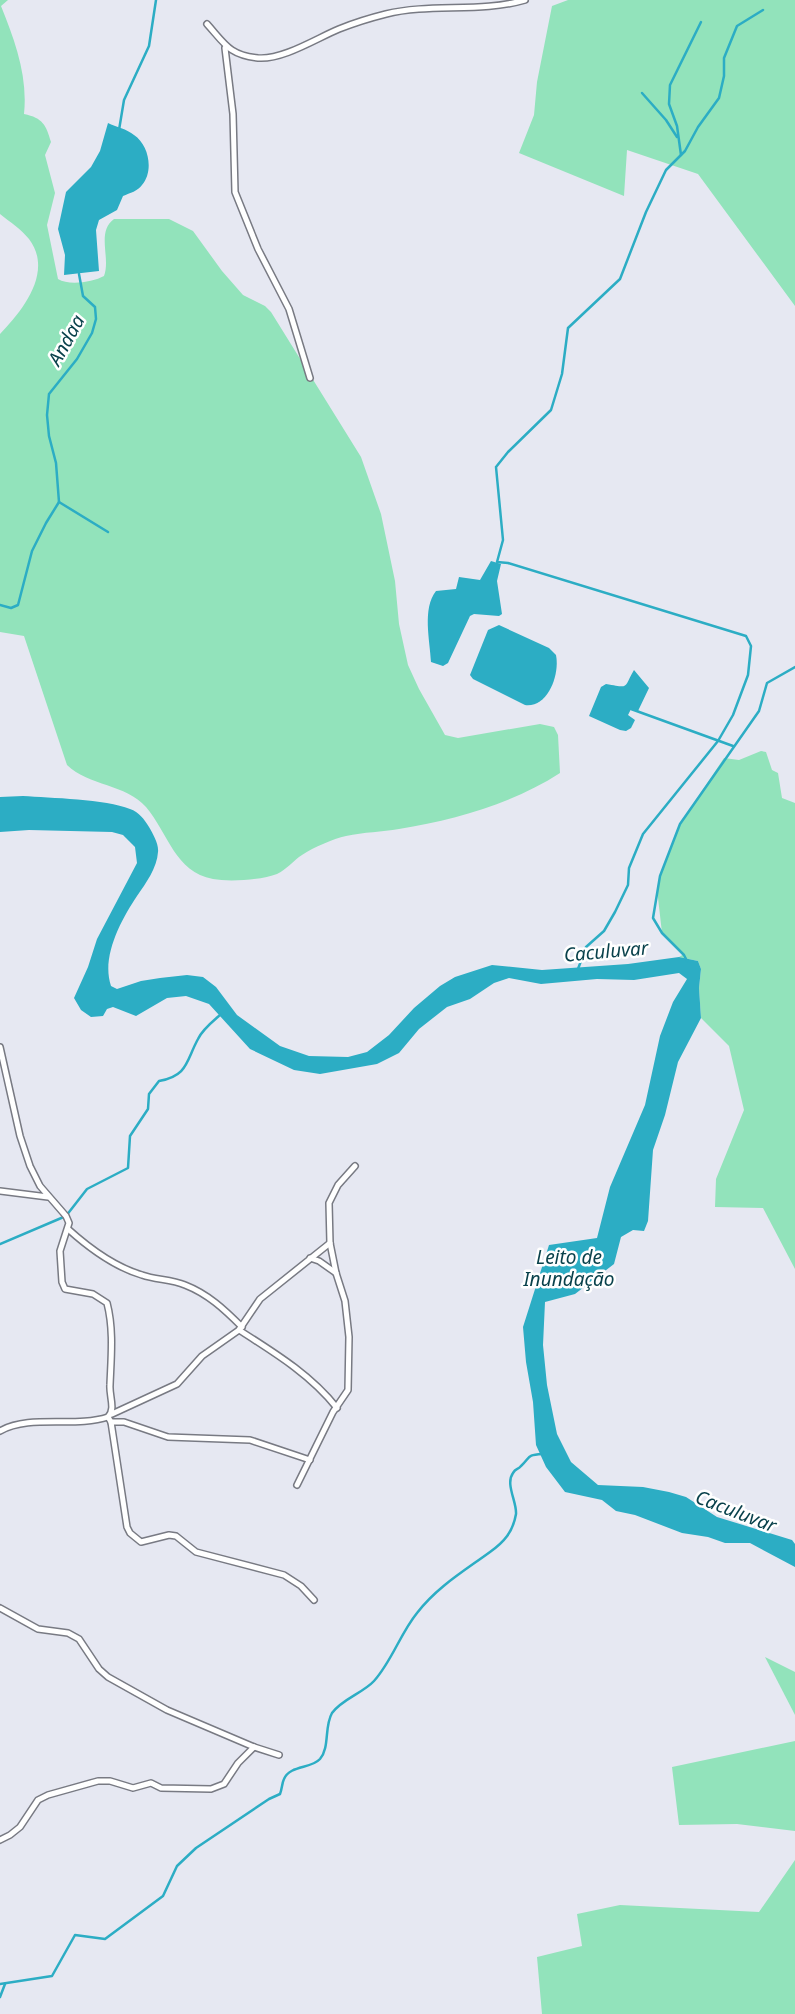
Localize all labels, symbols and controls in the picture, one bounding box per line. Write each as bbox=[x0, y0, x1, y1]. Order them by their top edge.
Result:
water label: Andaa bbox=[41, 310, 91, 372]
water label: Caculuvar bbox=[563, 934, 651, 968]
water label: Leito de Inundação bbox=[522, 1244, 615, 1292]
water label: Caculuvar bbox=[692, 1484, 782, 1539]

